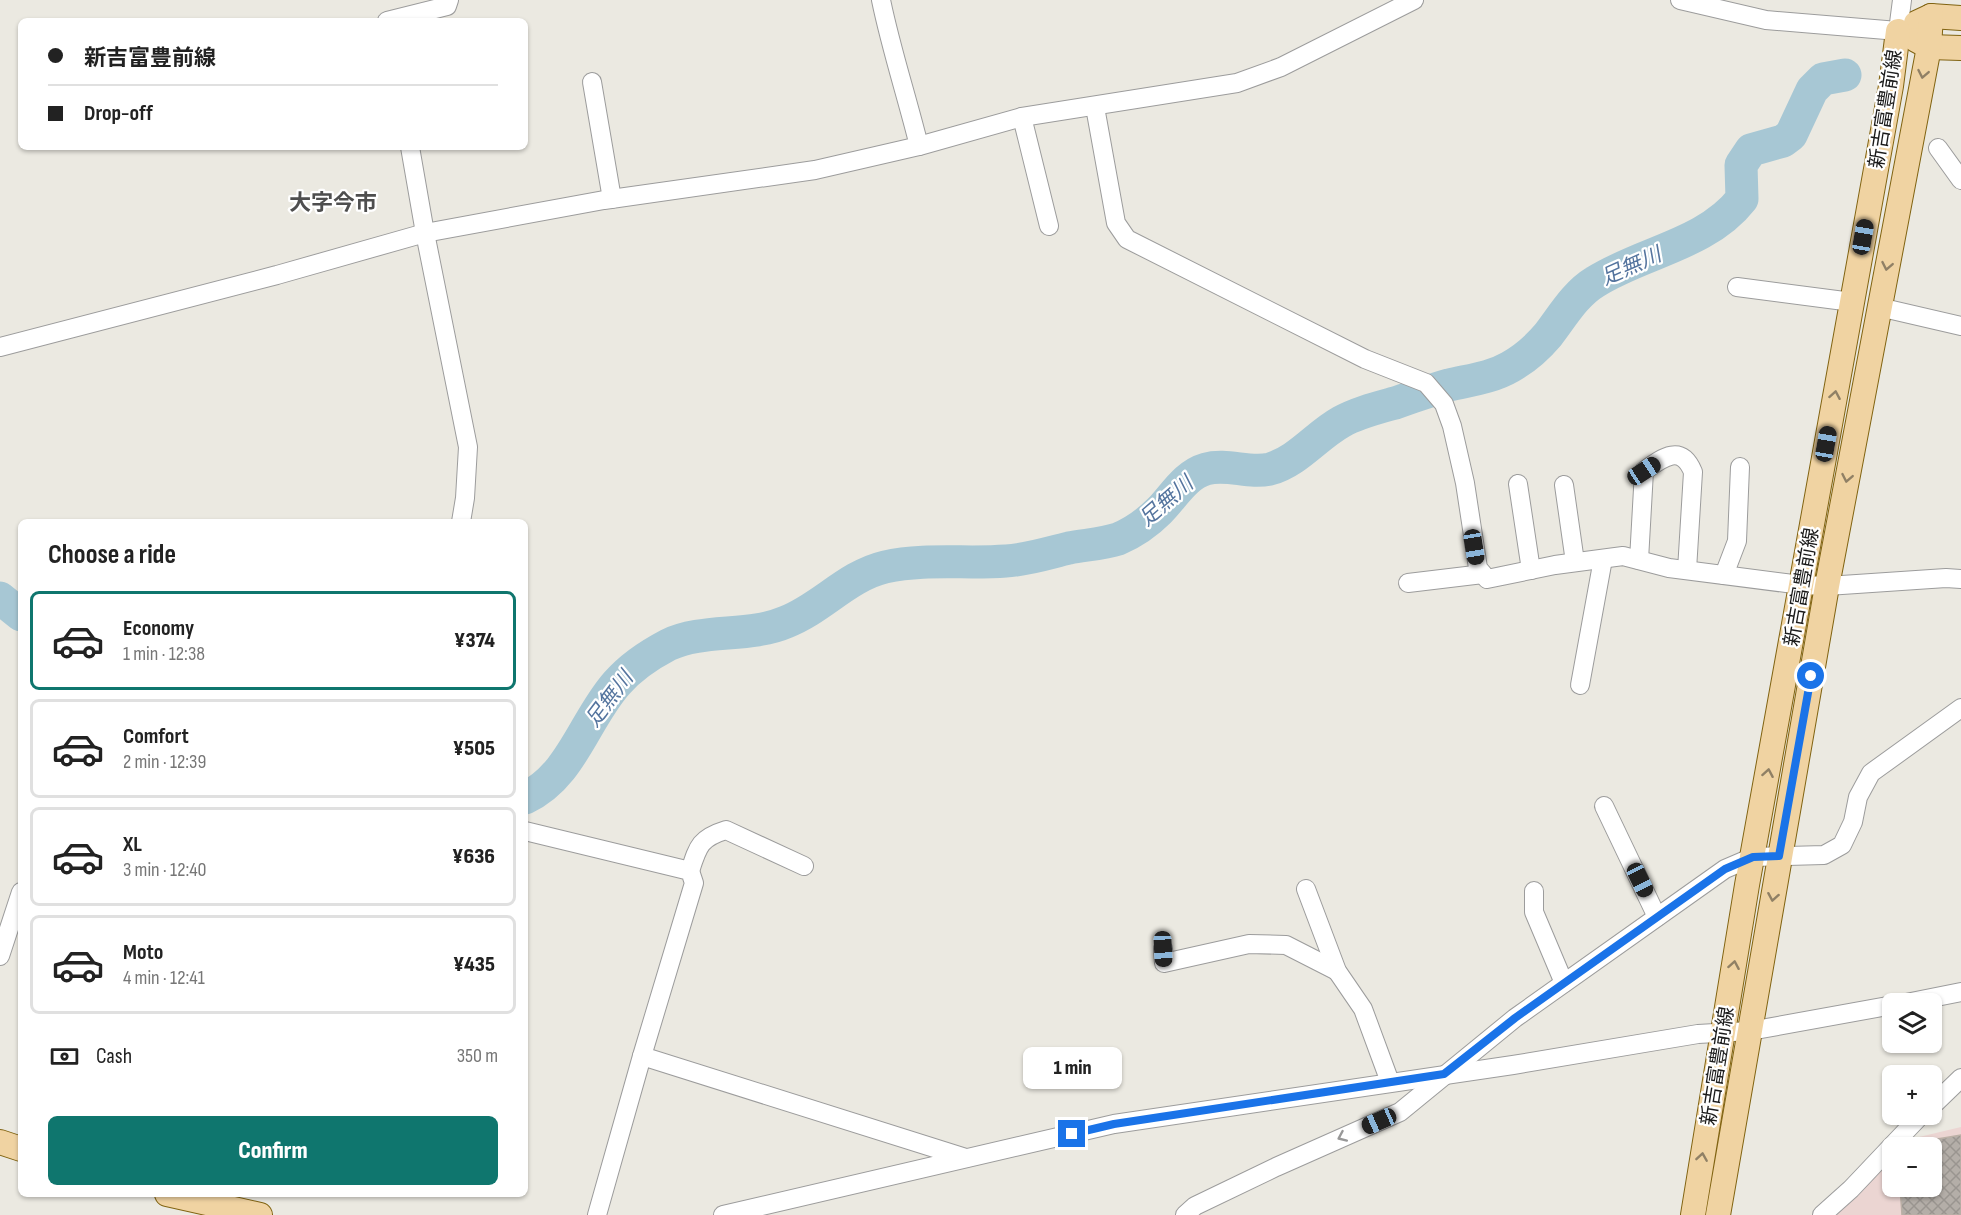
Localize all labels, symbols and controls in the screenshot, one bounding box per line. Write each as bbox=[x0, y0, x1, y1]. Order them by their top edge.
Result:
text: 新吉富豊前線 bbox=[84, 45, 216, 72]
street label: 新吉富豊前線 bbox=[1865, 48, 1907, 170]
one-way arrow bbox=[1917, 69, 1930, 79]
text: Drop-off bbox=[84, 100, 153, 127]
district label: 大字今市 bbox=[289, 190, 377, 217]
car bbox=[1851, 218, 1875, 256]
water label: 足無川 bbox=[1597, 241, 1667, 291]
one-way arrow bbox=[1881, 260, 1894, 270]
one-way arrow bbox=[1828, 390, 1841, 400]
car bbox=[1814, 425, 1838, 463]
car bbox=[1624, 454, 1664, 488]
water label: 足無川 bbox=[1134, 470, 1200, 531]
one-way arrow bbox=[1841, 473, 1854, 483]
street label: 新吉富豊前線 bbox=[1780, 526, 1824, 648]
car bbox=[1462, 528, 1486, 566]
text: Choose a ride bbox=[48, 539, 176, 571]
icon: car bbox=[51, 614, 105, 668]
text: Economy bbox=[123, 615, 194, 642]
text: ¥374 bbox=[454, 627, 495, 654]
text: 1 min · 12:38 bbox=[123, 642, 205, 666]
route start bbox=[1797, 662, 1824, 689]
water label: 足無川 bbox=[580, 665, 640, 732]
icon: car bbox=[51, 722, 105, 776]
text: Comfort bbox=[123, 723, 189, 750]
text: ¥505 bbox=[453, 735, 495, 762]
text: 2 min · 12:39 bbox=[123, 750, 206, 774]
one-way arrow bbox=[1762, 768, 1774, 778]
icon: car bbox=[51, 830, 105, 884]
text: XL bbox=[123, 831, 142, 858]
text: ¥636 bbox=[452, 843, 495, 870]
text: 3 min · 12:40 bbox=[123, 858, 207, 882]
car bbox=[1624, 860, 1656, 900]
one-way arrow bbox=[1767, 893, 1779, 902]
car bbox=[1153, 931, 1173, 967]
icon: car bbox=[51, 938, 105, 992]
text: Moto bbox=[123, 939, 163, 966]
text: ¥435 bbox=[453, 951, 495, 978]
one-way arrow bbox=[1727, 960, 1739, 969]
text: 4 min · 12:41 bbox=[123, 966, 205, 990]
map controls bbox=[1882, 993, 1942, 1197]
button: layers bbox=[1882, 993, 1942, 1053]
street label: 新吉富豊前線 bbox=[1697, 1005, 1739, 1127]
icon: cash bbox=[48, 1040, 81, 1073]
text: Cash bbox=[96, 1043, 132, 1070]
text: 350 m bbox=[457, 1044, 498, 1068]
callout: 1 min bbox=[1022, 1047, 1122, 1089]
text: 1 min bbox=[1053, 1056, 1092, 1080]
button: + bbox=[1882, 1065, 1942, 1125]
car bbox=[1359, 1105, 1399, 1137]
button: Confirm bbox=[48, 1116, 498, 1185]
route end bbox=[1058, 1120, 1085, 1147]
one-way arrow bbox=[1338, 1130, 1349, 1142]
button: − bbox=[1882, 1137, 1942, 1197]
one-way arrow bbox=[1695, 1153, 1708, 1163]

